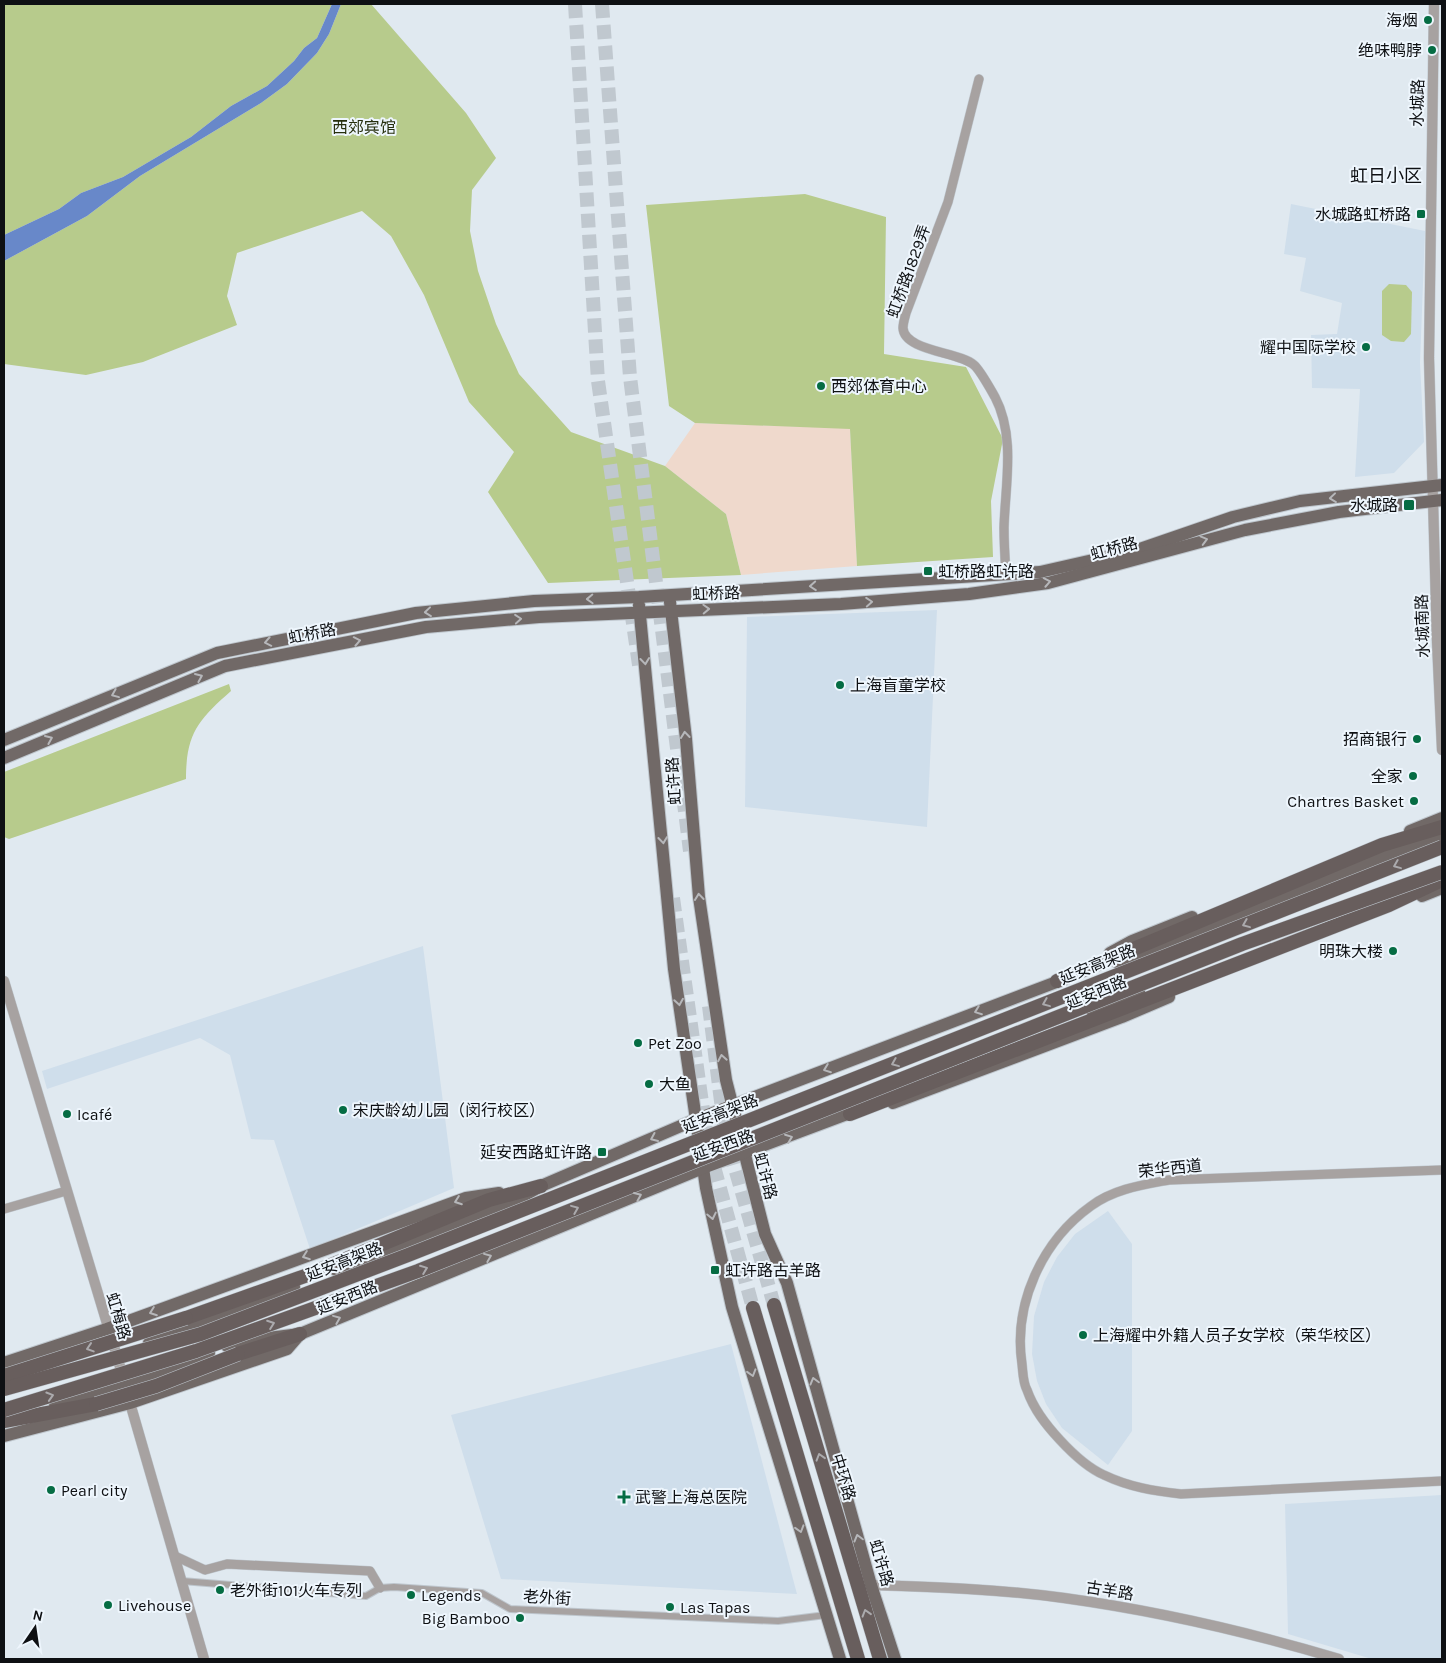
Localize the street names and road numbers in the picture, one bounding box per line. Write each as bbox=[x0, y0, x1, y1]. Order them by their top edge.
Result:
street label: 水城路 bbox=[1408, 79, 1427, 127]
street label: 虹桥路1829弄 bbox=[883, 222, 934, 320]
street label: 虹桥路 bbox=[1088, 533, 1140, 564]
street label: 虹桥路 bbox=[692, 583, 740, 604]
street label: 水城南路 bbox=[1412, 594, 1433, 658]
street label: 虹桥路 bbox=[287, 620, 337, 647]
street label: 虹许路 bbox=[662, 756, 685, 806]
street label: 延安高架路 bbox=[1057, 941, 1138, 988]
street label: 延安西路 bbox=[1063, 972, 1129, 1013]
street label: 延安高架路 bbox=[679, 1090, 761, 1137]
street label: 延安西路 bbox=[690, 1126, 756, 1165]
street label: 虹许路 bbox=[750, 1150, 781, 1202]
street label: 荣华西道 bbox=[1137, 1156, 1203, 1181]
street label: 延安高架路 bbox=[303, 1238, 385, 1285]
street label: 延安西路 bbox=[314, 1277, 380, 1318]
street label: 虹梅路 bbox=[102, 1290, 135, 1342]
street label: 中环路 bbox=[827, 1451, 860, 1503]
street label: 虹许路 bbox=[866, 1537, 897, 1589]
street label: 古羊路 bbox=[1085, 1577, 1135, 1604]
street label: 老外街 bbox=[523, 1587, 571, 1608]

